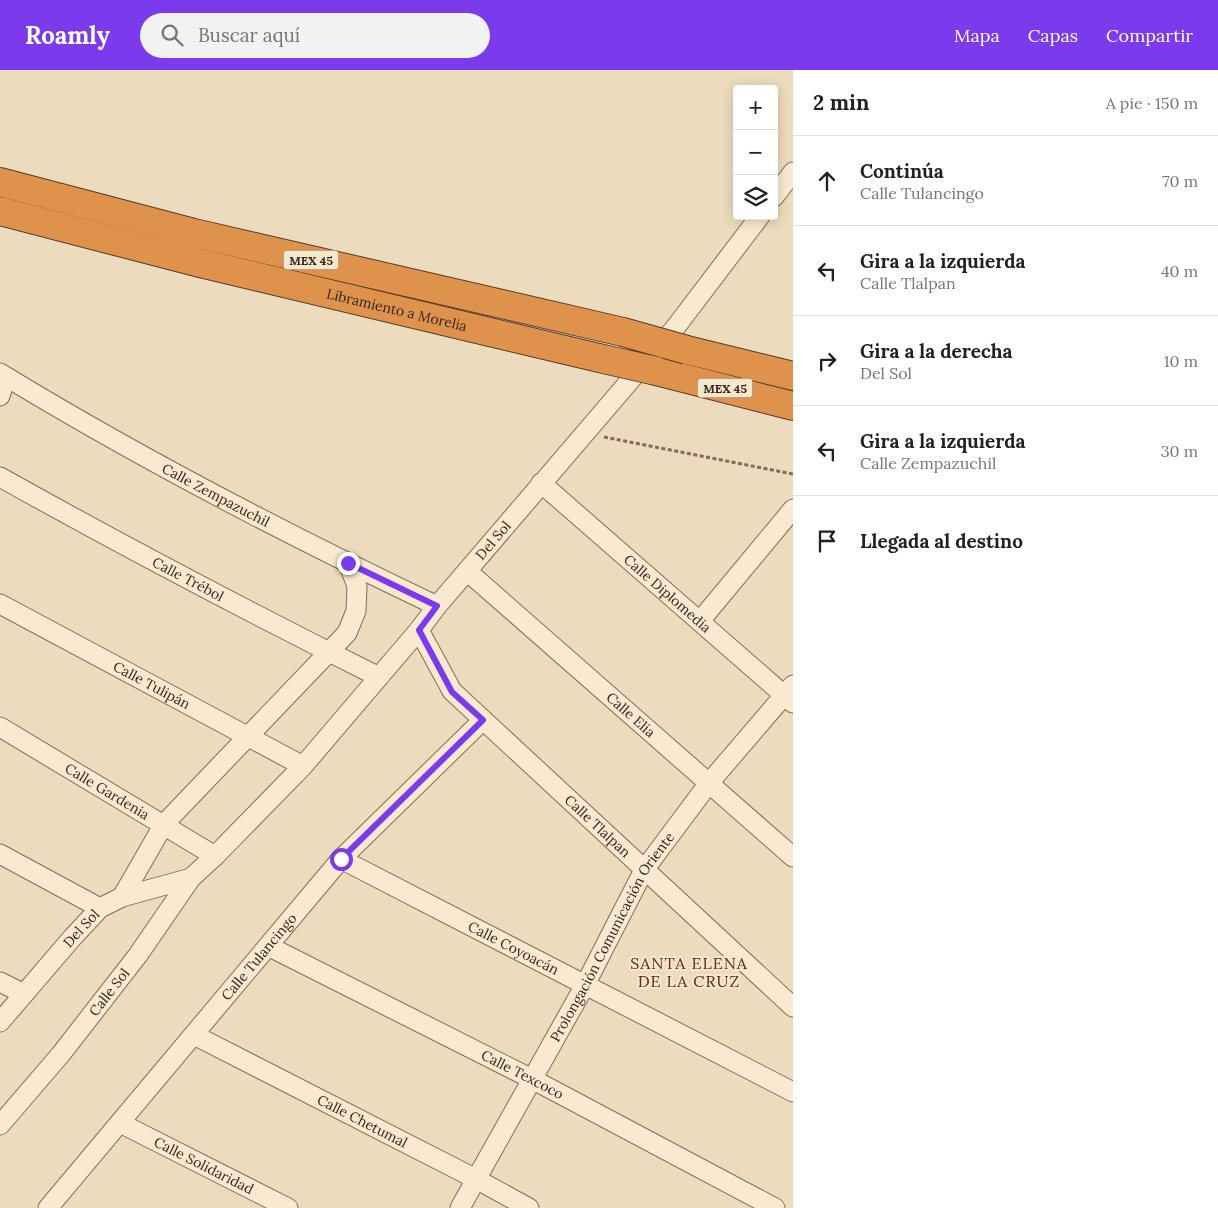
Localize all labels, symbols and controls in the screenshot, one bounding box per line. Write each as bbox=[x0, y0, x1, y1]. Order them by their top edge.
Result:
search box bbox=[140, 13, 490, 58]
text: Roamly bbox=[25, 20, 110, 51]
icon: search bbox=[158, 21, 186, 49]
text: Buscar aquí bbox=[198, 23, 300, 47]
text: Mapa bbox=[954, 24, 1000, 47]
text: Capas bbox=[1028, 24, 1078, 47]
text: Compartir bbox=[1106, 24, 1193, 47]
map controls bbox=[733, 85, 778, 220]
button: + bbox=[733, 85, 778, 130]
text: 2 min bbox=[813, 89, 869, 116]
text: A pie · 150 m bbox=[1106, 93, 1198, 113]
button: − bbox=[733, 130, 778, 175]
text: Continúa bbox=[860, 159, 944, 183]
icon: ahead bbox=[813, 167, 841, 195]
text: 70 m bbox=[1162, 171, 1198, 191]
button: layers bbox=[733, 175, 778, 220]
text: Calle Tulancingo bbox=[860, 183, 984, 203]
text: Gira a la izquierda bbox=[860, 249, 1026, 273]
road number: MEX 45 bbox=[284, 250, 338, 270]
icon: left bbox=[813, 257, 841, 285]
text: 40 m bbox=[1161, 261, 1198, 281]
text: Calle Tlalpan bbox=[860, 273, 956, 293]
street label: Libramiento a Morelia bbox=[325, 284, 469, 335]
text: Gira a la derecha bbox=[860, 339, 1013, 363]
icon: right bbox=[813, 347, 841, 375]
text: 10 m bbox=[1164, 351, 1198, 371]
text: Del Sol bbox=[860, 363, 912, 383]
road number: MEX 45 bbox=[698, 378, 752, 398]
text: Gira a la izquierda bbox=[860, 429, 1026, 453]
icon: left bbox=[813, 437, 841, 465]
text: 30 m bbox=[1161, 441, 1198, 461]
text: Calle Zempazuchil bbox=[860, 453, 996, 473]
street label: Calle Zempazuchil bbox=[159, 459, 273, 531]
street label: Del Sol bbox=[472, 517, 515, 564]
icon: arrive bbox=[813, 527, 841, 555]
text: Llegada al destino bbox=[860, 529, 1023, 553]
street label: Calle Diplomedia bbox=[620, 550, 715, 637]
route end bbox=[337, 552, 360, 575]
street label: Calle Trébol bbox=[149, 553, 227, 605]
street label: Calle Tulipán bbox=[110, 657, 194, 713]
street label: Calle Elia bbox=[603, 688, 659, 741]
street label: Calle Gardenia bbox=[62, 759, 153, 824]
street label: Calle Tlalpan bbox=[561, 791, 635, 861]
street label: Prolongación Comunicación Oriente bbox=[546, 828, 678, 1045]
route start bbox=[330, 848, 353, 871]
street label: Del Sol bbox=[59, 905, 103, 951]
street label: Calle Tulancingo bbox=[217, 910, 301, 1004]
street label: Calle Coyoacán bbox=[465, 917, 562, 979]
district label: SANTA ELENA DE LA CRUZ bbox=[630, 953, 748, 991]
street label: Calle Sol bbox=[85, 964, 134, 1020]
street label: Calle Texcoco bbox=[478, 1046, 567, 1103]
street label: Calle Chetumal bbox=[314, 1090, 411, 1152]
street label: Calle Solidaridad bbox=[151, 1133, 257, 1198]

